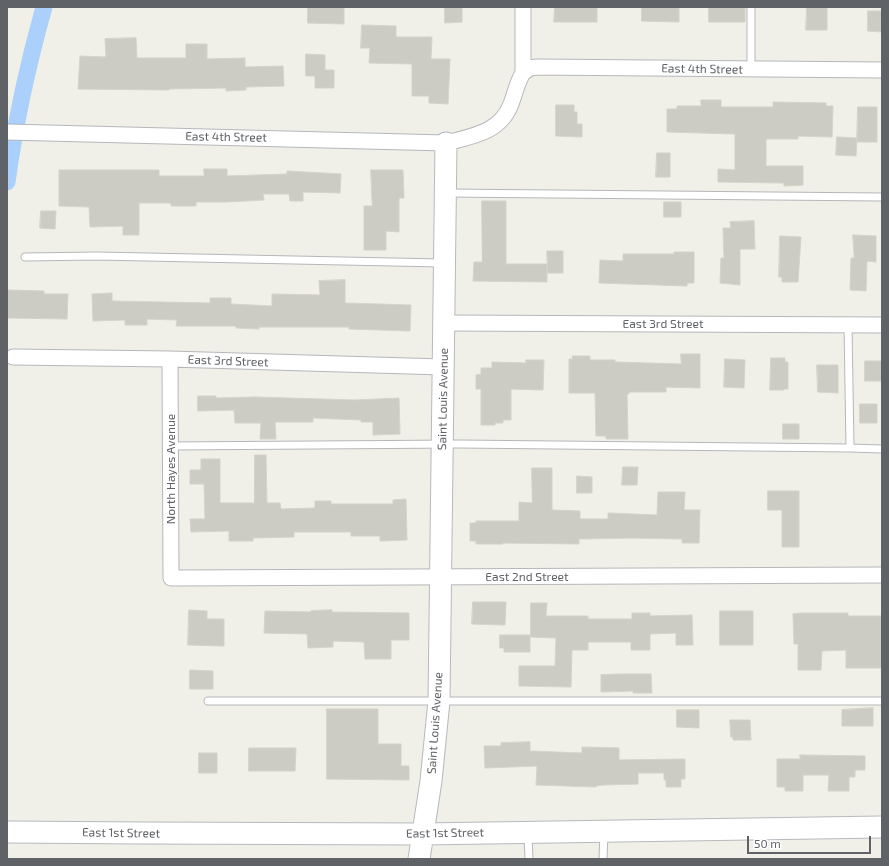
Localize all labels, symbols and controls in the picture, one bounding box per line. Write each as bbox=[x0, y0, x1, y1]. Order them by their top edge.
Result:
street label: East 4th Street bbox=[661, 61, 743, 77]
street label: East 4th Street bbox=[185, 129, 267, 145]
street label: East 3rd Street bbox=[623, 317, 703, 331]
street label: Saint Louis Avenue bbox=[435, 348, 451, 450]
street label: East 3rd Street bbox=[187, 352, 269, 370]
street label: North Hayes Avenue bbox=[164, 414, 178, 524]
street label: East 2nd Street bbox=[485, 570, 569, 584]
street label: Saint Louis Avenue bbox=[424, 671, 446, 775]
street label: East 1st Street bbox=[82, 825, 160, 841]
street label: East 1st Street bbox=[406, 825, 484, 841]
scale bar bbox=[749, 828, 873, 854]
text: 50 m bbox=[754, 836, 781, 850]

